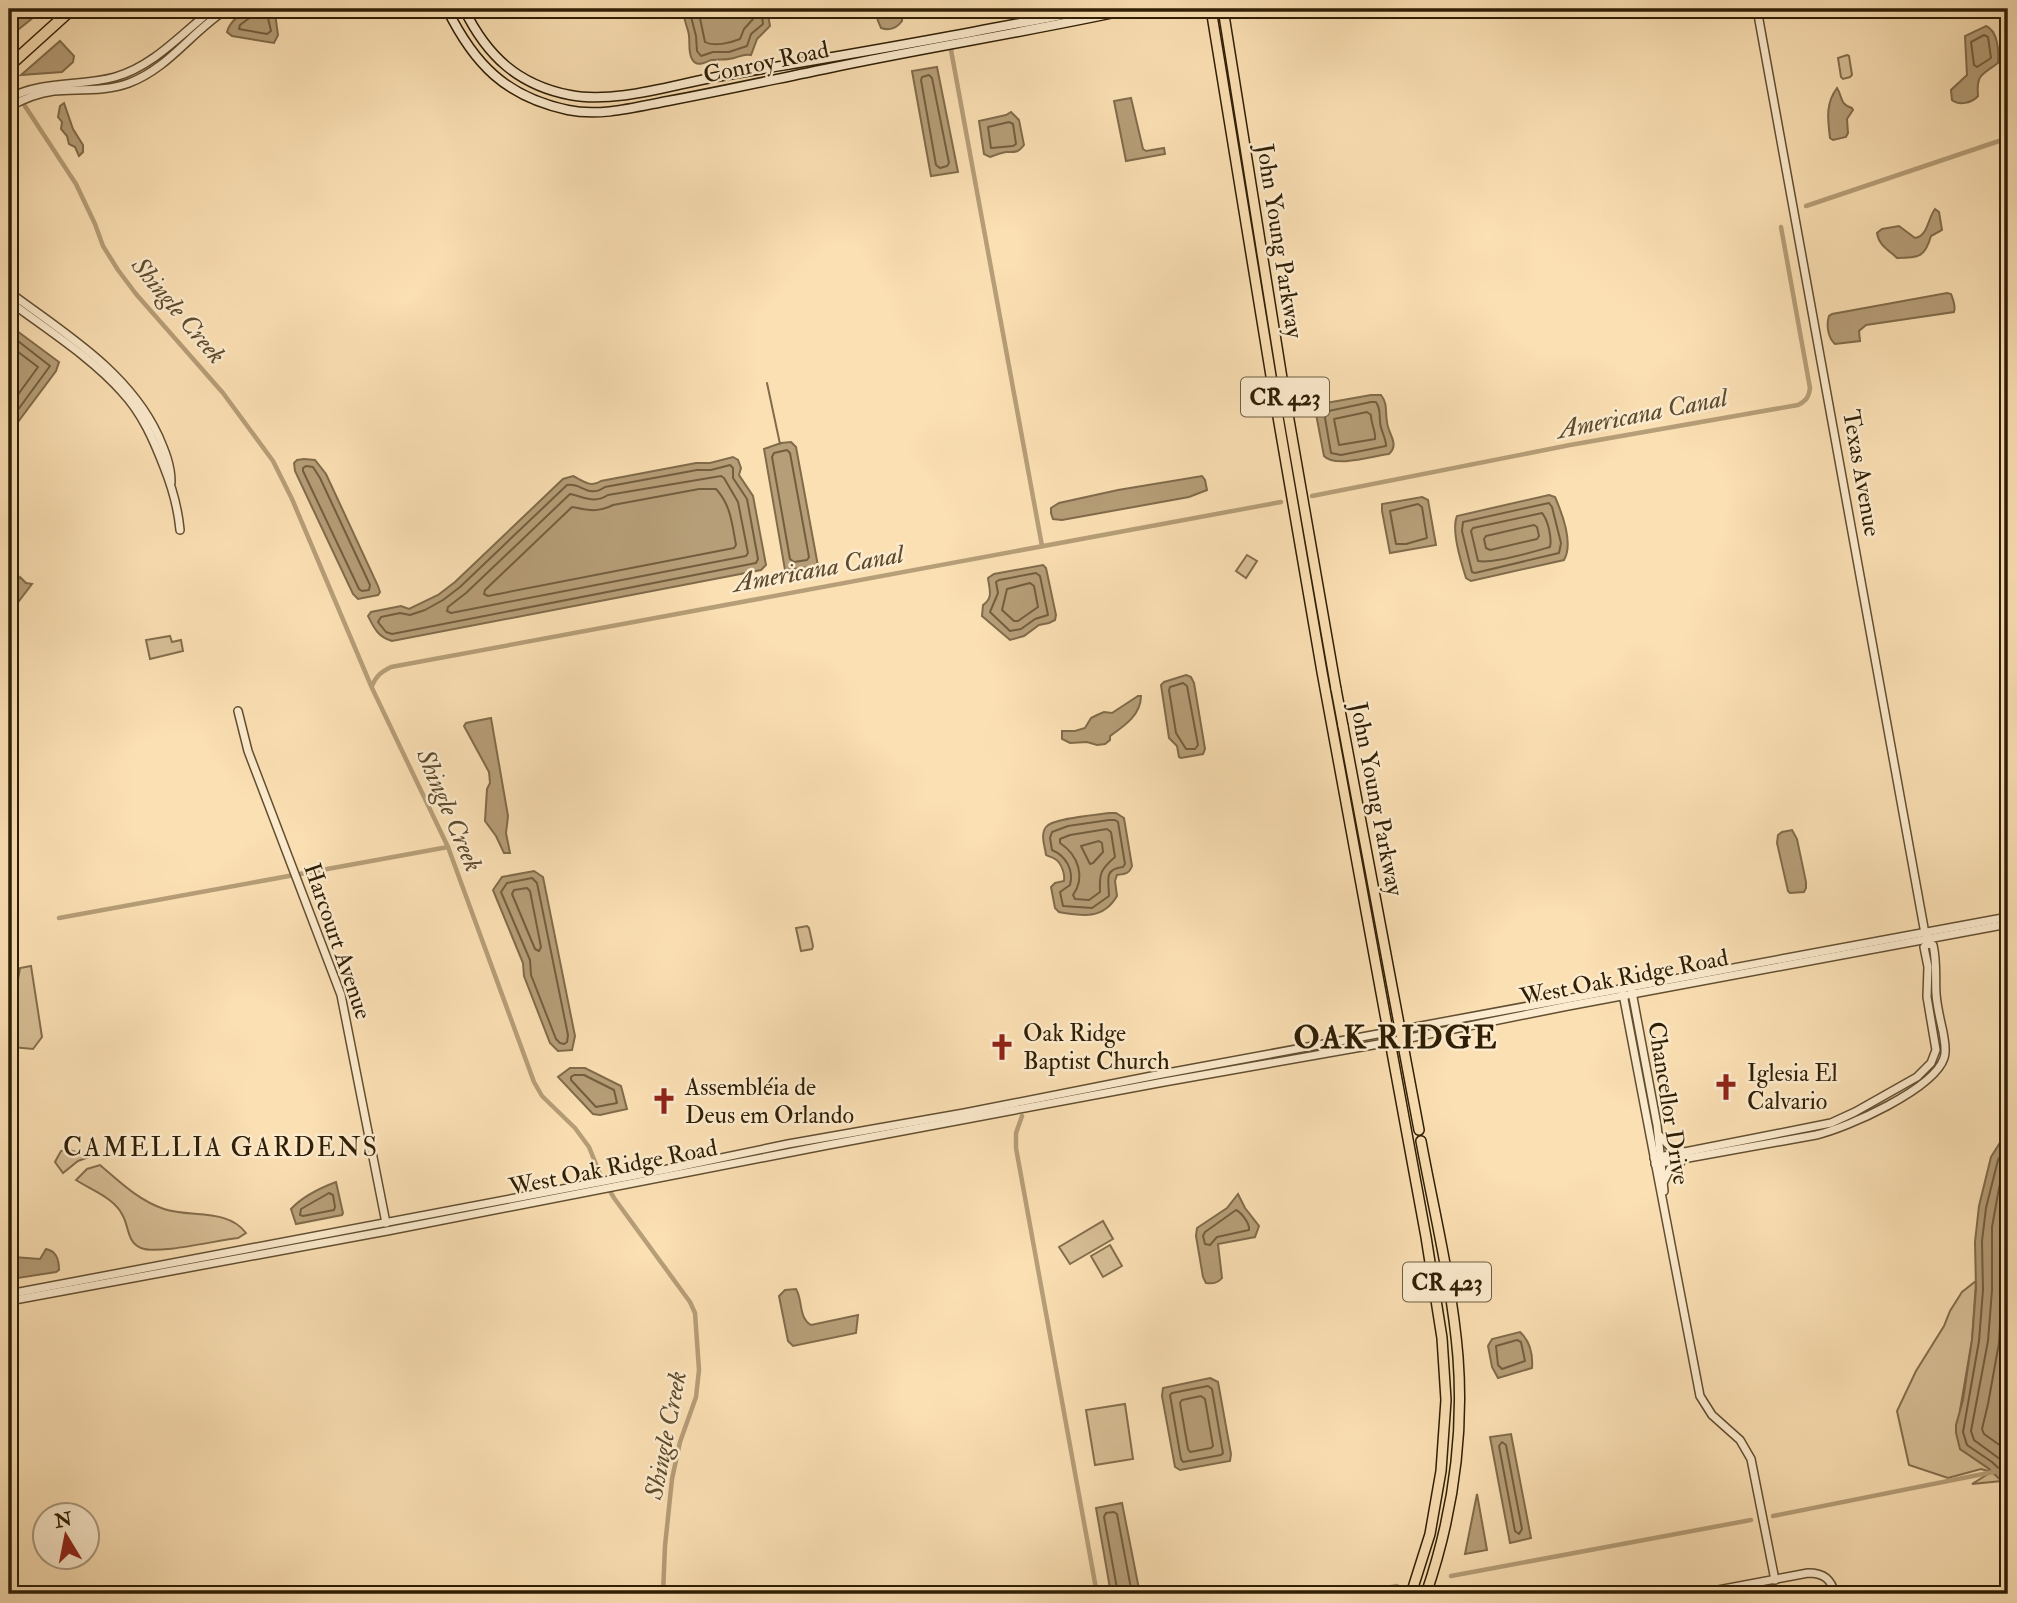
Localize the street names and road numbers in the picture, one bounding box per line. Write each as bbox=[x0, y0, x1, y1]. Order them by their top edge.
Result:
street label: Conroy Road bbox=[700, 34, 832, 91]
street label: John Young Parkway bbox=[1249, 141, 1310, 341]
road number: CR 423 bbox=[1241, 378, 1329, 416]
street label: Texas Avenue bbox=[1835, 407, 1888, 539]
street label: John Young Parkway bbox=[1342, 699, 1411, 899]
street label: Harcourt Avenue bbox=[296, 859, 379, 1023]
street label: West Oak Ridge Road bbox=[1516, 942, 1731, 1013]
street label: Chancellor Drive bbox=[1640, 1019, 1697, 1187]
street label: West Oak Ridge Road bbox=[505, 1132, 720, 1203]
road number: CR 423 bbox=[1403, 1262, 1491, 1302]

